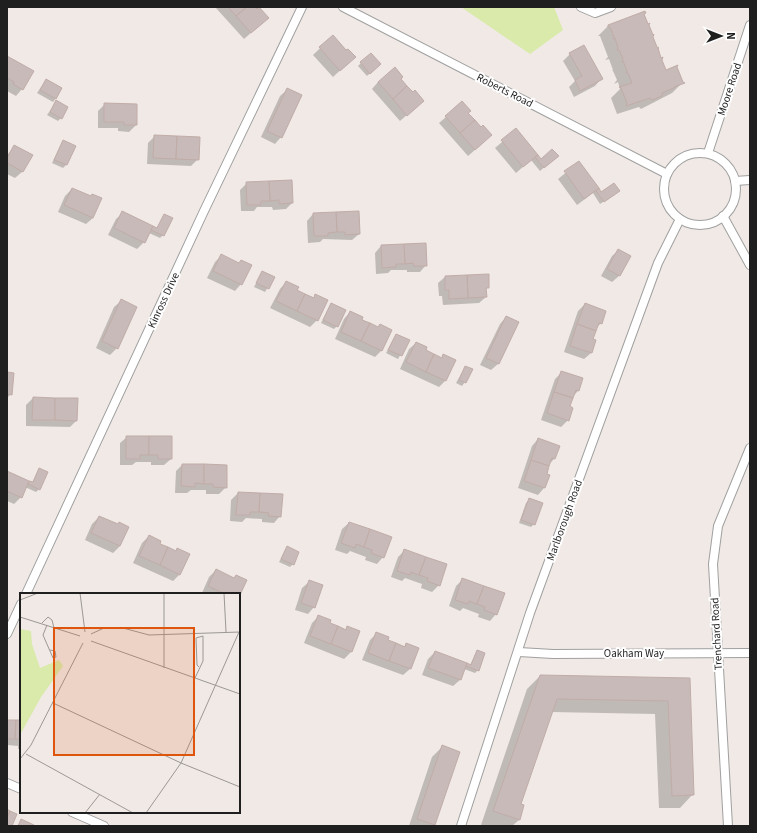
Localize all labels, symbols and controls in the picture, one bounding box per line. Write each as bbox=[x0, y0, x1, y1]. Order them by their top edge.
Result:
north arrow bbox=[701, 16, 741, 56]
text: N bbox=[723, 32, 738, 40]
street label: Moore Road bbox=[714, 61, 745, 118]
street label: Roberts Road bbox=[474, 70, 536, 111]
street label: Kinross Drive bbox=[144, 269, 183, 331]
street label: Marlborough Road bbox=[543, 478, 586, 563]
inset map bbox=[20, 593, 240, 813]
street label: Trenchard Road bbox=[707, 597, 726, 671]
street label: Oakham Way bbox=[604, 646, 664, 661]

